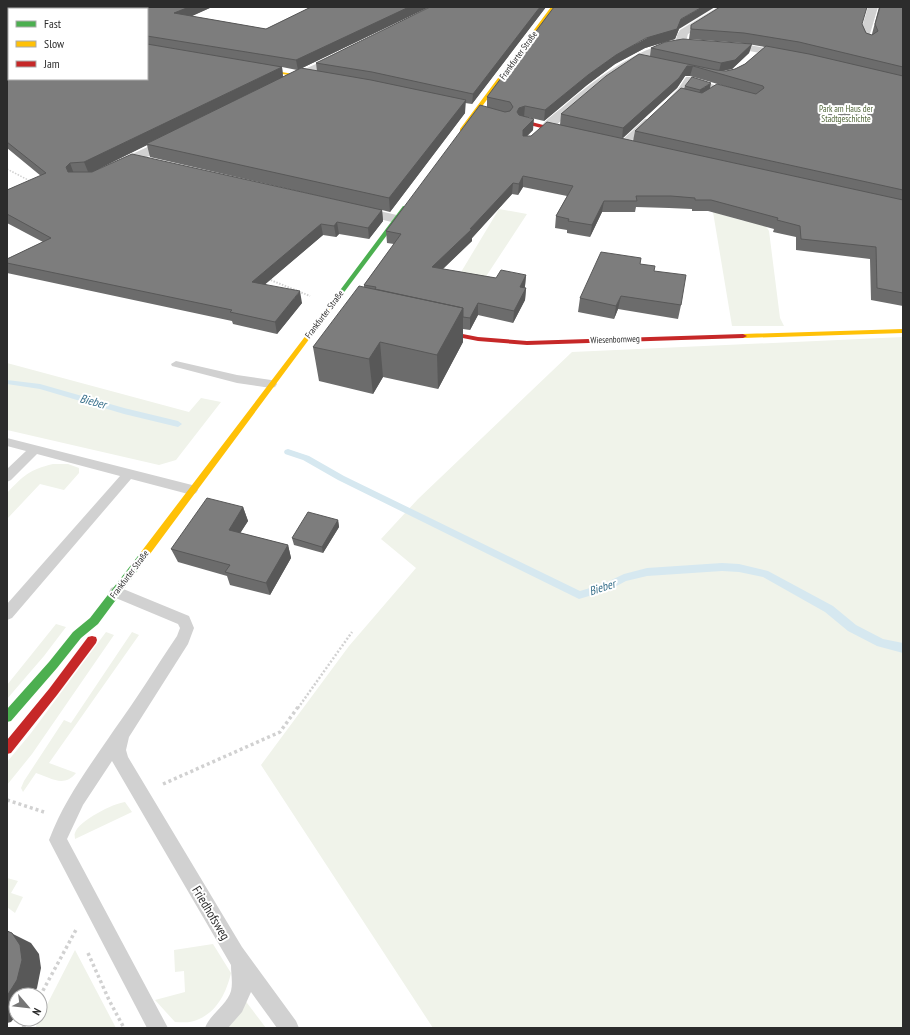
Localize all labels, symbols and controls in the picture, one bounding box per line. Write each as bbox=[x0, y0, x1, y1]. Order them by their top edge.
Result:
legend bbox=[8, 8, 148, 80]
text: Fast bbox=[44, 16, 62, 31]
street label: Frankfurter Straße bbox=[497, 28, 539, 81]
text: Slow bbox=[44, 36, 65, 51]
text: Jam bbox=[43, 56, 60, 71]
park label: Park am Haus der Stadtgeschichte bbox=[819, 103, 873, 124]
street label: Frankfurter Straße bbox=[302, 288, 346, 340]
street label: Wiesenbornweg bbox=[590, 333, 640, 345]
water label: Bieber bbox=[78, 390, 109, 412]
street label: Frankfurter Straße bbox=[107, 548, 151, 600]
water label: Bieber bbox=[587, 575, 619, 598]
street label: Friedhofsweg bbox=[188, 883, 234, 943]
north arrow bbox=[8, 987, 48, 1027]
text: N bbox=[29, 1006, 44, 1018]

